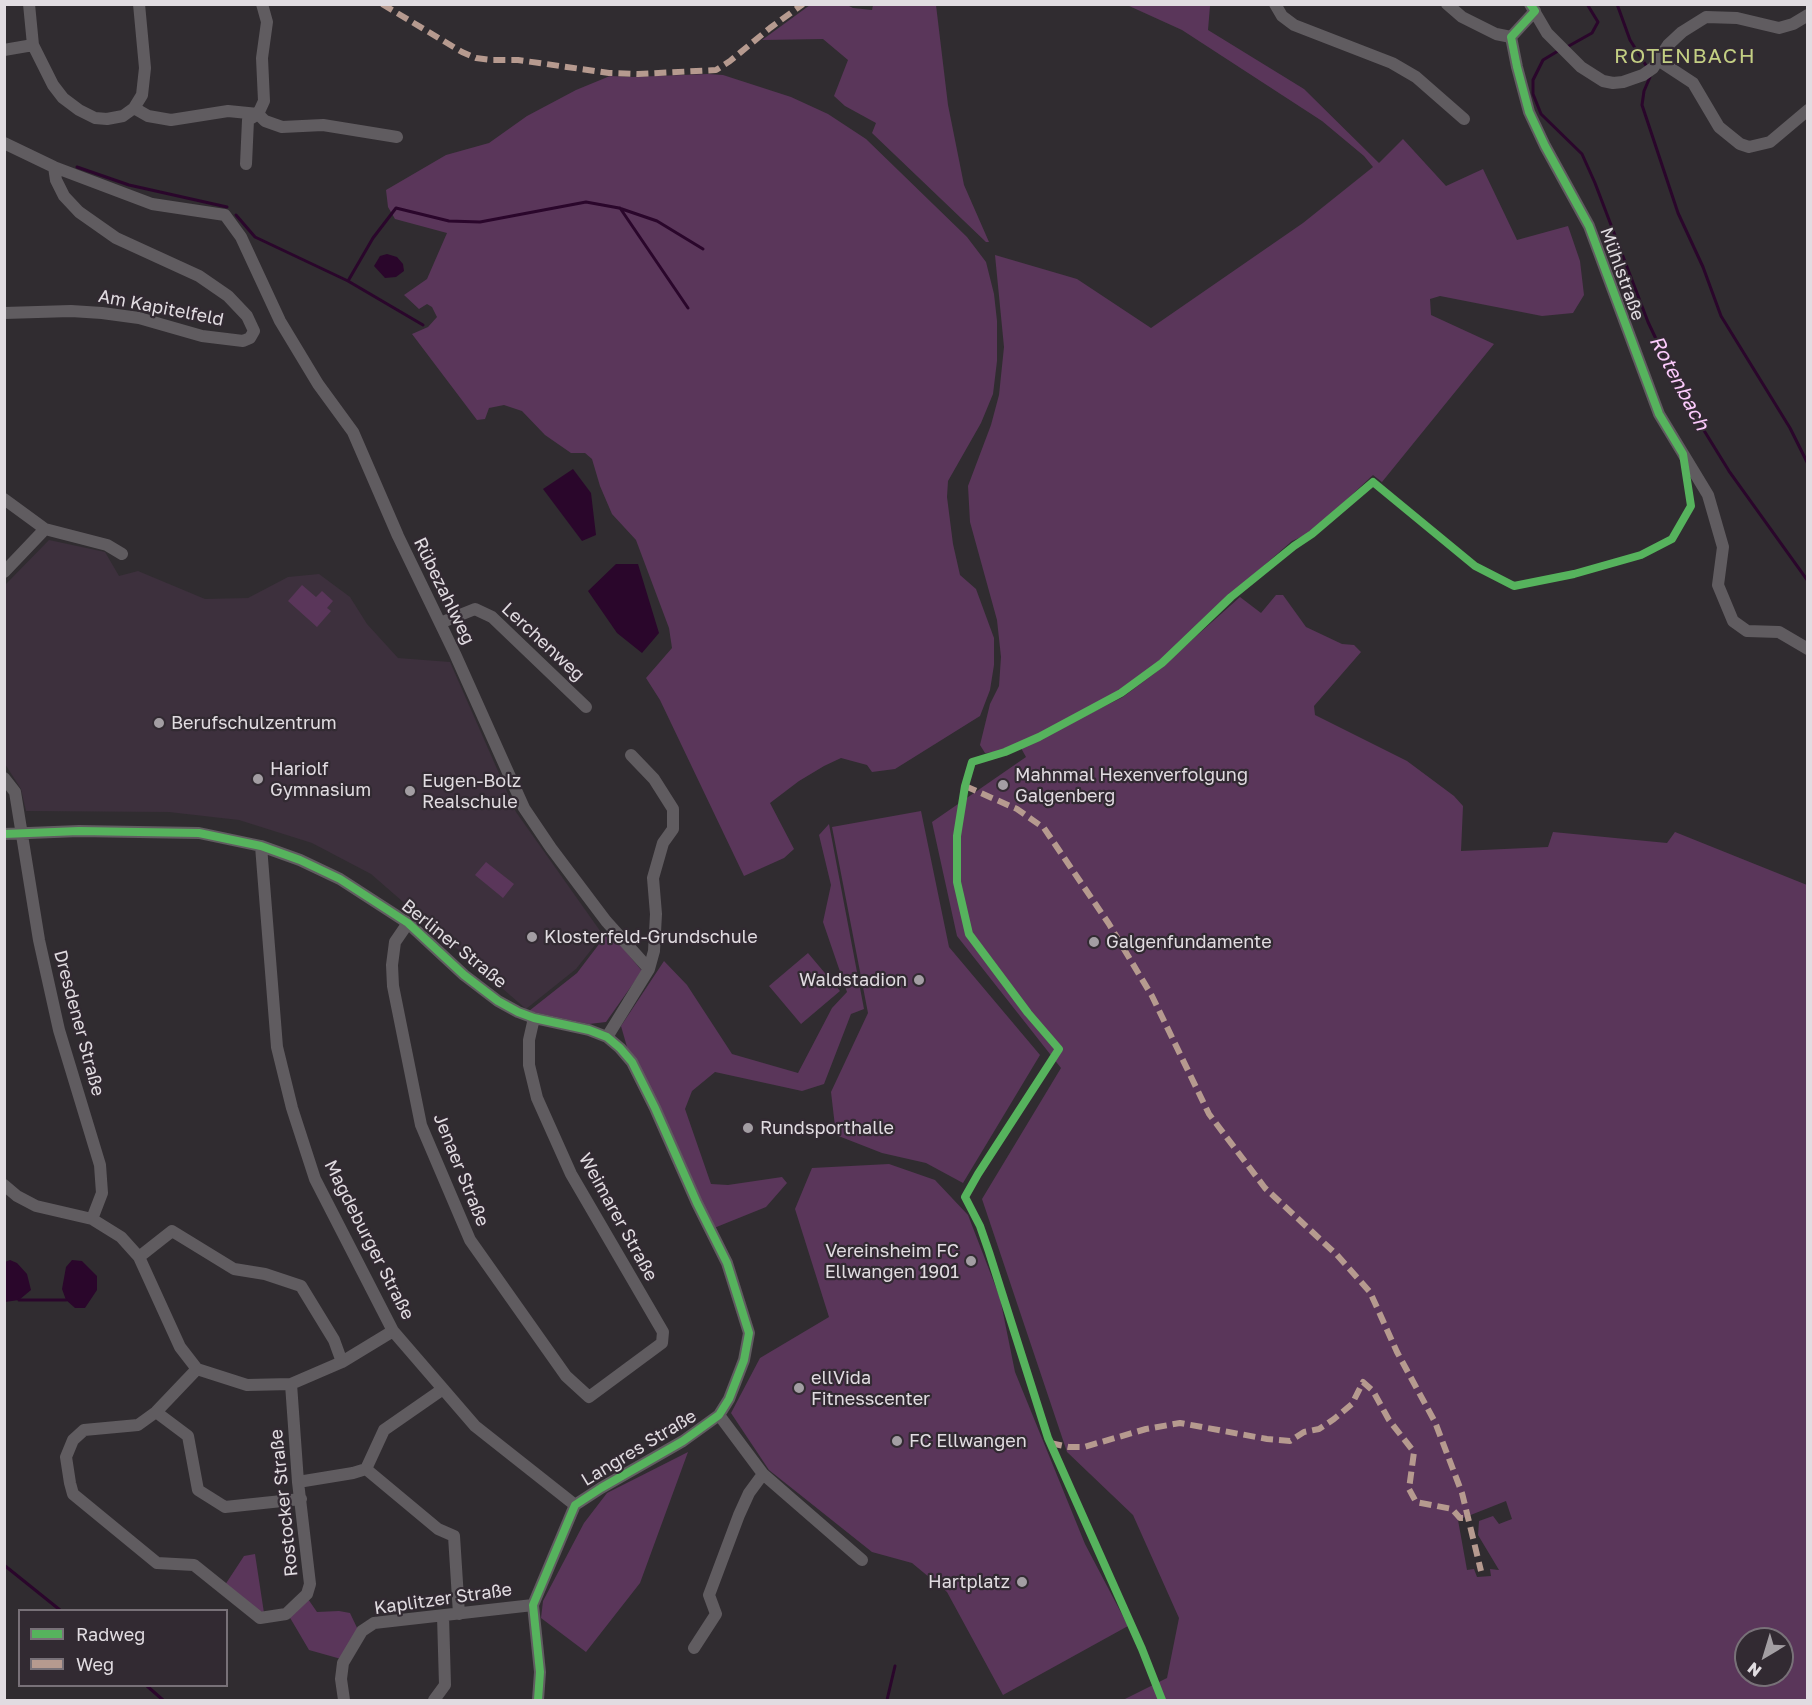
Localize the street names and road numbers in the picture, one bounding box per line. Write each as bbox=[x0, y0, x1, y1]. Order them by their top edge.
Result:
street label: Mühlstraße bbox=[1595, 224, 1649, 324]
street label: Am Kapitelfeld bbox=[96, 285, 226, 331]
street label: Rübezahlweg bbox=[409, 534, 479, 648]
street label: Lerchenweg bbox=[497, 598, 589, 686]
street label: Berliner Straße bbox=[397, 895, 511, 993]
street label: Dresdener Straße bbox=[49, 948, 109, 1098]
street label: Jenaer Straße bbox=[429, 1110, 493, 1230]
street label: Weimarer Straße bbox=[574, 1149, 662, 1285]
street label: Magdeburger Straße bbox=[319, 1157, 419, 1323]
street label: Langres Straße bbox=[578, 1405, 700, 1491]
street label: Rostocker Straße bbox=[266, 1428, 302, 1578]
street label: Kaplitzer Straße bbox=[373, 1579, 513, 1619]

